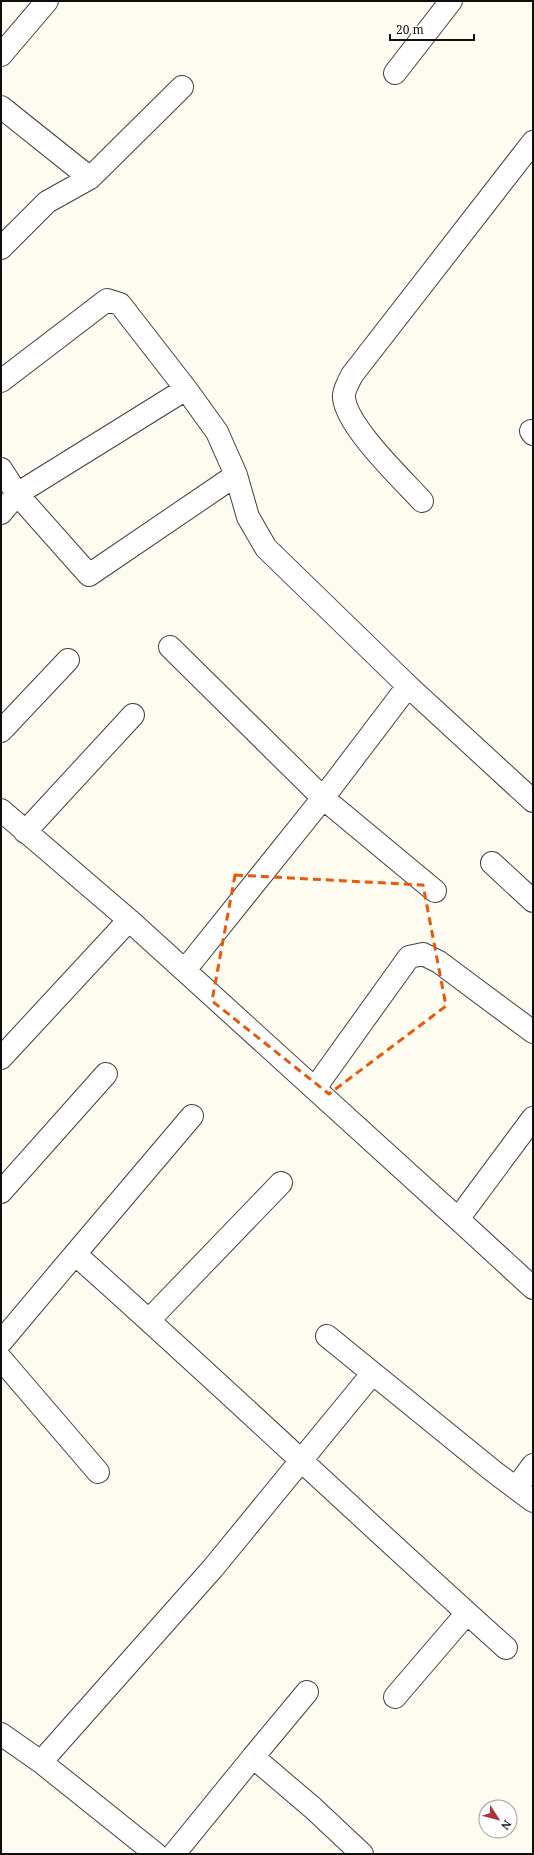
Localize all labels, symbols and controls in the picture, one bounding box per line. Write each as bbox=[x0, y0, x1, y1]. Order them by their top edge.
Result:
scale bar bbox=[390, 16, 474, 42]
text: 20 m bbox=[396, 21, 424, 38]
north arrow bbox=[478, 1799, 518, 1839]
text: N bbox=[498, 1817, 515, 1833]

